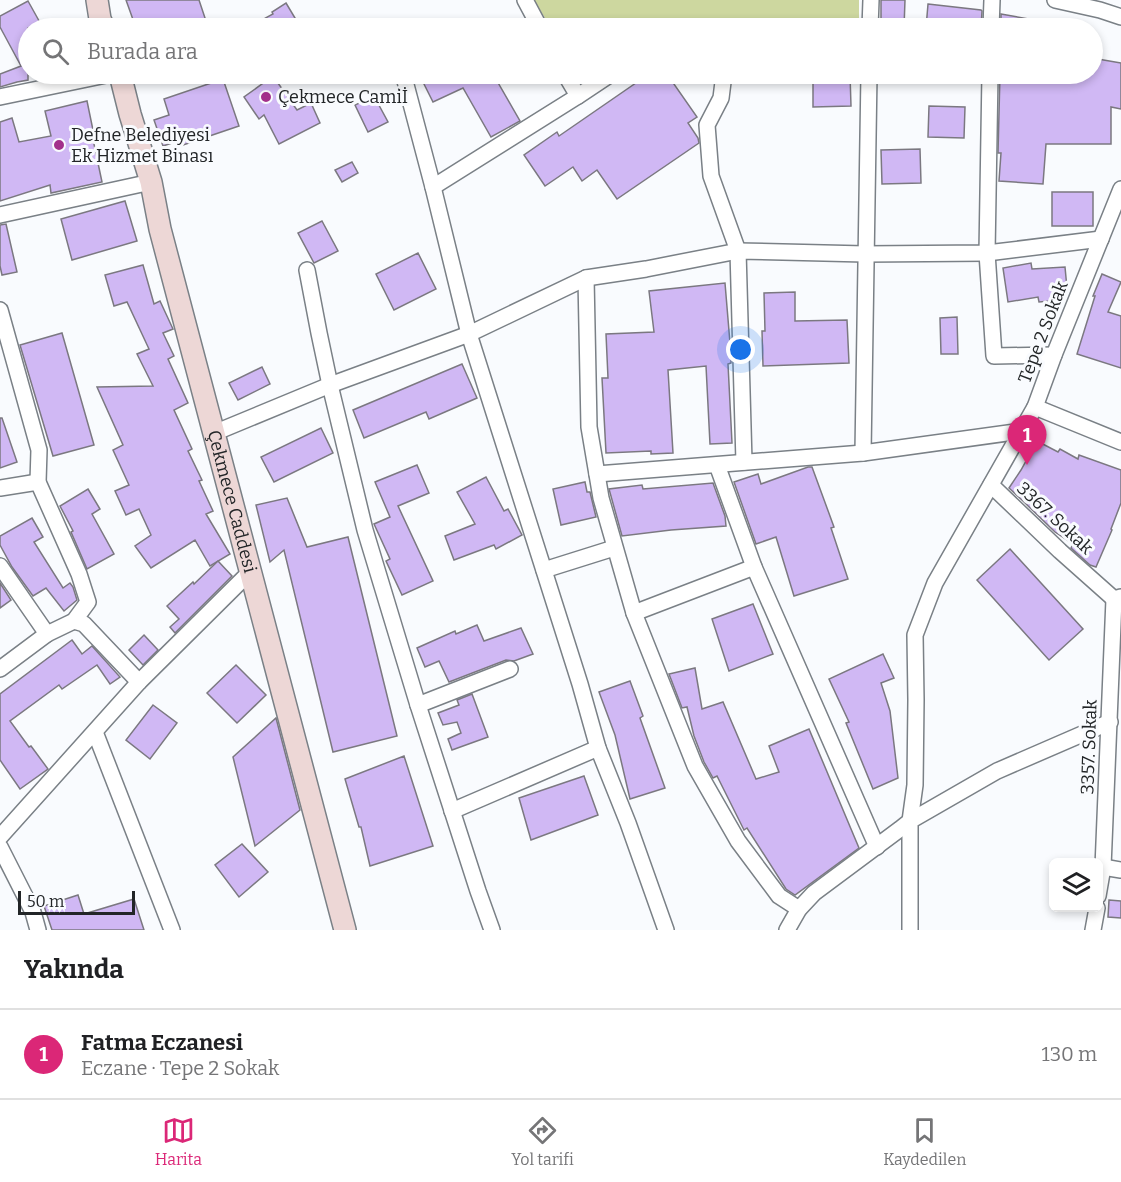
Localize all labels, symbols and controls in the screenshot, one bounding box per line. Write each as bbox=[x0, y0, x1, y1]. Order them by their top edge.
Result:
search box bbox=[18, 18, 1103, 84]
icon: search bbox=[39, 35, 72, 68]
text: Burada ara bbox=[87, 38, 198, 65]
place label: Çekmece Camiİ bbox=[278, 86, 408, 108]
marker: Çekmece Camiİ bbox=[259, 90, 273, 104]
place label: Defne Belediyesi Ek Hizmet Binası bbox=[71, 124, 213, 167]
marker: Defne Belediyesi Ek Hizmet Binası bbox=[52, 138, 66, 152]
street label: Tepe 2 Sokak bbox=[1013, 277, 1073, 386]
your location bbox=[726, 335, 755, 364]
pin: 1 bbox=[1008, 416, 1046, 465]
street label: Çekmece Caddesi bbox=[203, 428, 261, 575]
street label: 3367. Sokak bbox=[1012, 477, 1098, 559]
street label: 3357. Sokak bbox=[1076, 698, 1102, 795]
map controls bbox=[1049, 858, 1103, 912]
button: layers bbox=[1049, 858, 1103, 912]
scale bar bbox=[18, 888, 135, 916]
text: 50 m bbox=[27, 892, 64, 911]
text: Yakında bbox=[24, 954, 124, 985]
text: Fatma Eczanesi bbox=[81, 1029, 243, 1056]
text: 1 bbox=[39, 1042, 48, 1066]
text: 130 m bbox=[1042, 1042, 1097, 1066]
text: Eczane · Tepe 2 Sokak bbox=[81, 1056, 279, 1080]
tab: Harita bbox=[155, 1114, 202, 1169]
tab: Yol tarifi bbox=[511, 1114, 574, 1169]
tab: Kaydedilen bbox=[883, 1114, 966, 1169]

